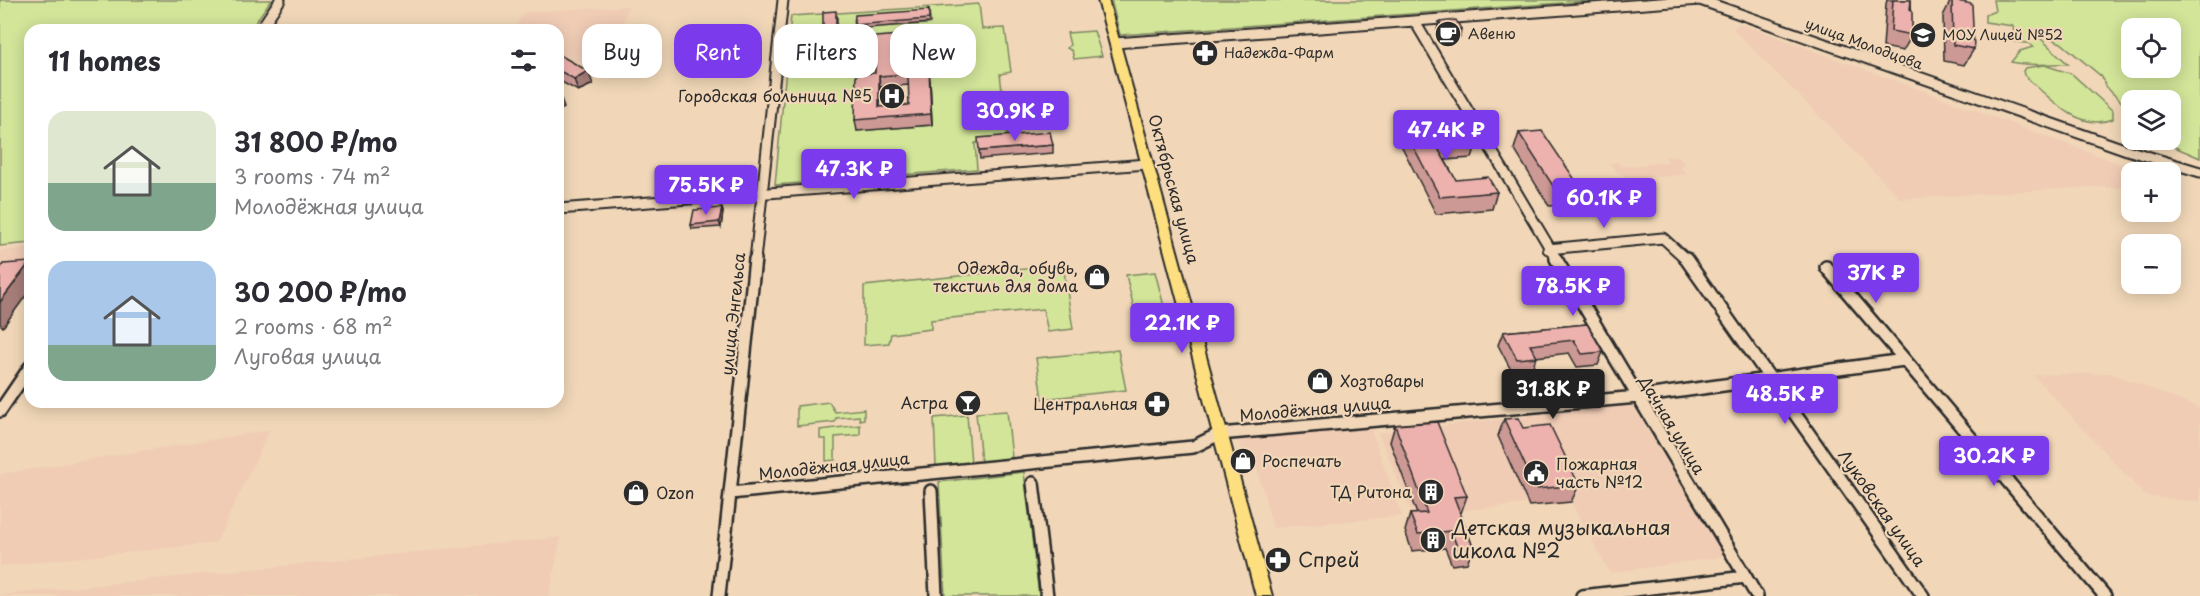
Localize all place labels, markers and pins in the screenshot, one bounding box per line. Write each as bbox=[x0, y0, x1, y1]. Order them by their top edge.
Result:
cafe icon: Авеню bbox=[1433, 19, 1463, 49]
school or university icon: МОУ Лицей №52 bbox=[1908, 20, 1938, 50]
place label: Авеню bbox=[1468, 23, 1516, 44]
place label: МОУ Лицей №52 bbox=[1942, 24, 2063, 45]
pharmacy icon: Надежда-Фарм bbox=[1190, 38, 1220, 68]
place label: Надежда-Фарм bbox=[1224, 42, 1334, 63]
hospital icon: Городская больница №5 bbox=[877, 81, 907, 111]
place label: Городская больница №5 bbox=[678, 83, 872, 107]
pin: 30.9K ₽ bbox=[960, 91, 1070, 142]
pin: 47.4K ₽ bbox=[1391, 110, 1501, 161]
pin: 47.3K ₽ bbox=[799, 149, 909, 200]
pin: 75.5K ₽ bbox=[651, 165, 761, 216]
pin: 60.1K ₽ bbox=[1549, 178, 1659, 229]
pin: 37K ₽ bbox=[1834, 253, 1918, 304]
place label: Одежда, обувь, текстиль для дома bbox=[933, 255, 1078, 297]
shop icon: Одежда, обувь, текстиль для дома bbox=[1082, 262, 1112, 292]
pin: 78.5K ₽ bbox=[1518, 266, 1628, 317]
pin: 22.1K ₽ bbox=[1127, 303, 1237, 354]
shop icon: Хозтовары bbox=[1305, 366, 1335, 396]
place label: Хозтовары bbox=[1340, 368, 1424, 392]
pin: 31.8K ₽ bbox=[1498, 369, 1608, 420]
pin: 48.5K ₽ bbox=[1730, 374, 1840, 425]
bar icon: Астра bbox=[953, 388, 983, 418]
pharmacy icon: Центральная bbox=[1142, 389, 1172, 419]
place label: Астра bbox=[901, 390, 948, 414]
place label: Центральная bbox=[1033, 391, 1138, 415]
pin: 30.2K ₽ bbox=[1939, 436, 2049, 487]
shop icon: Роспечать bbox=[1228, 446, 1258, 476]
place label: Роспечать bbox=[1262, 448, 1341, 472]
place label: Пожарная часть №12 bbox=[1556, 451, 1643, 493]
public building icon: Пожарная часть №12 bbox=[1521, 458, 1551, 488]
building icon: ТД Ритона bbox=[1416, 477, 1446, 507]
shop icon: Ozon bbox=[621, 478, 651, 508]
place label: ТД Ритона bbox=[1330, 479, 1412, 503]
place label: Ozon bbox=[656, 480, 694, 504]
place label: Детская музыкальная школа №2 bbox=[1451, 512, 1671, 565]
building icon: Детская музыкальная школа №2 bbox=[1418, 525, 1448, 555]
place label: Спрей bbox=[1298, 544, 1360, 574]
pharmacy icon: Спрей bbox=[1263, 545, 1293, 575]

